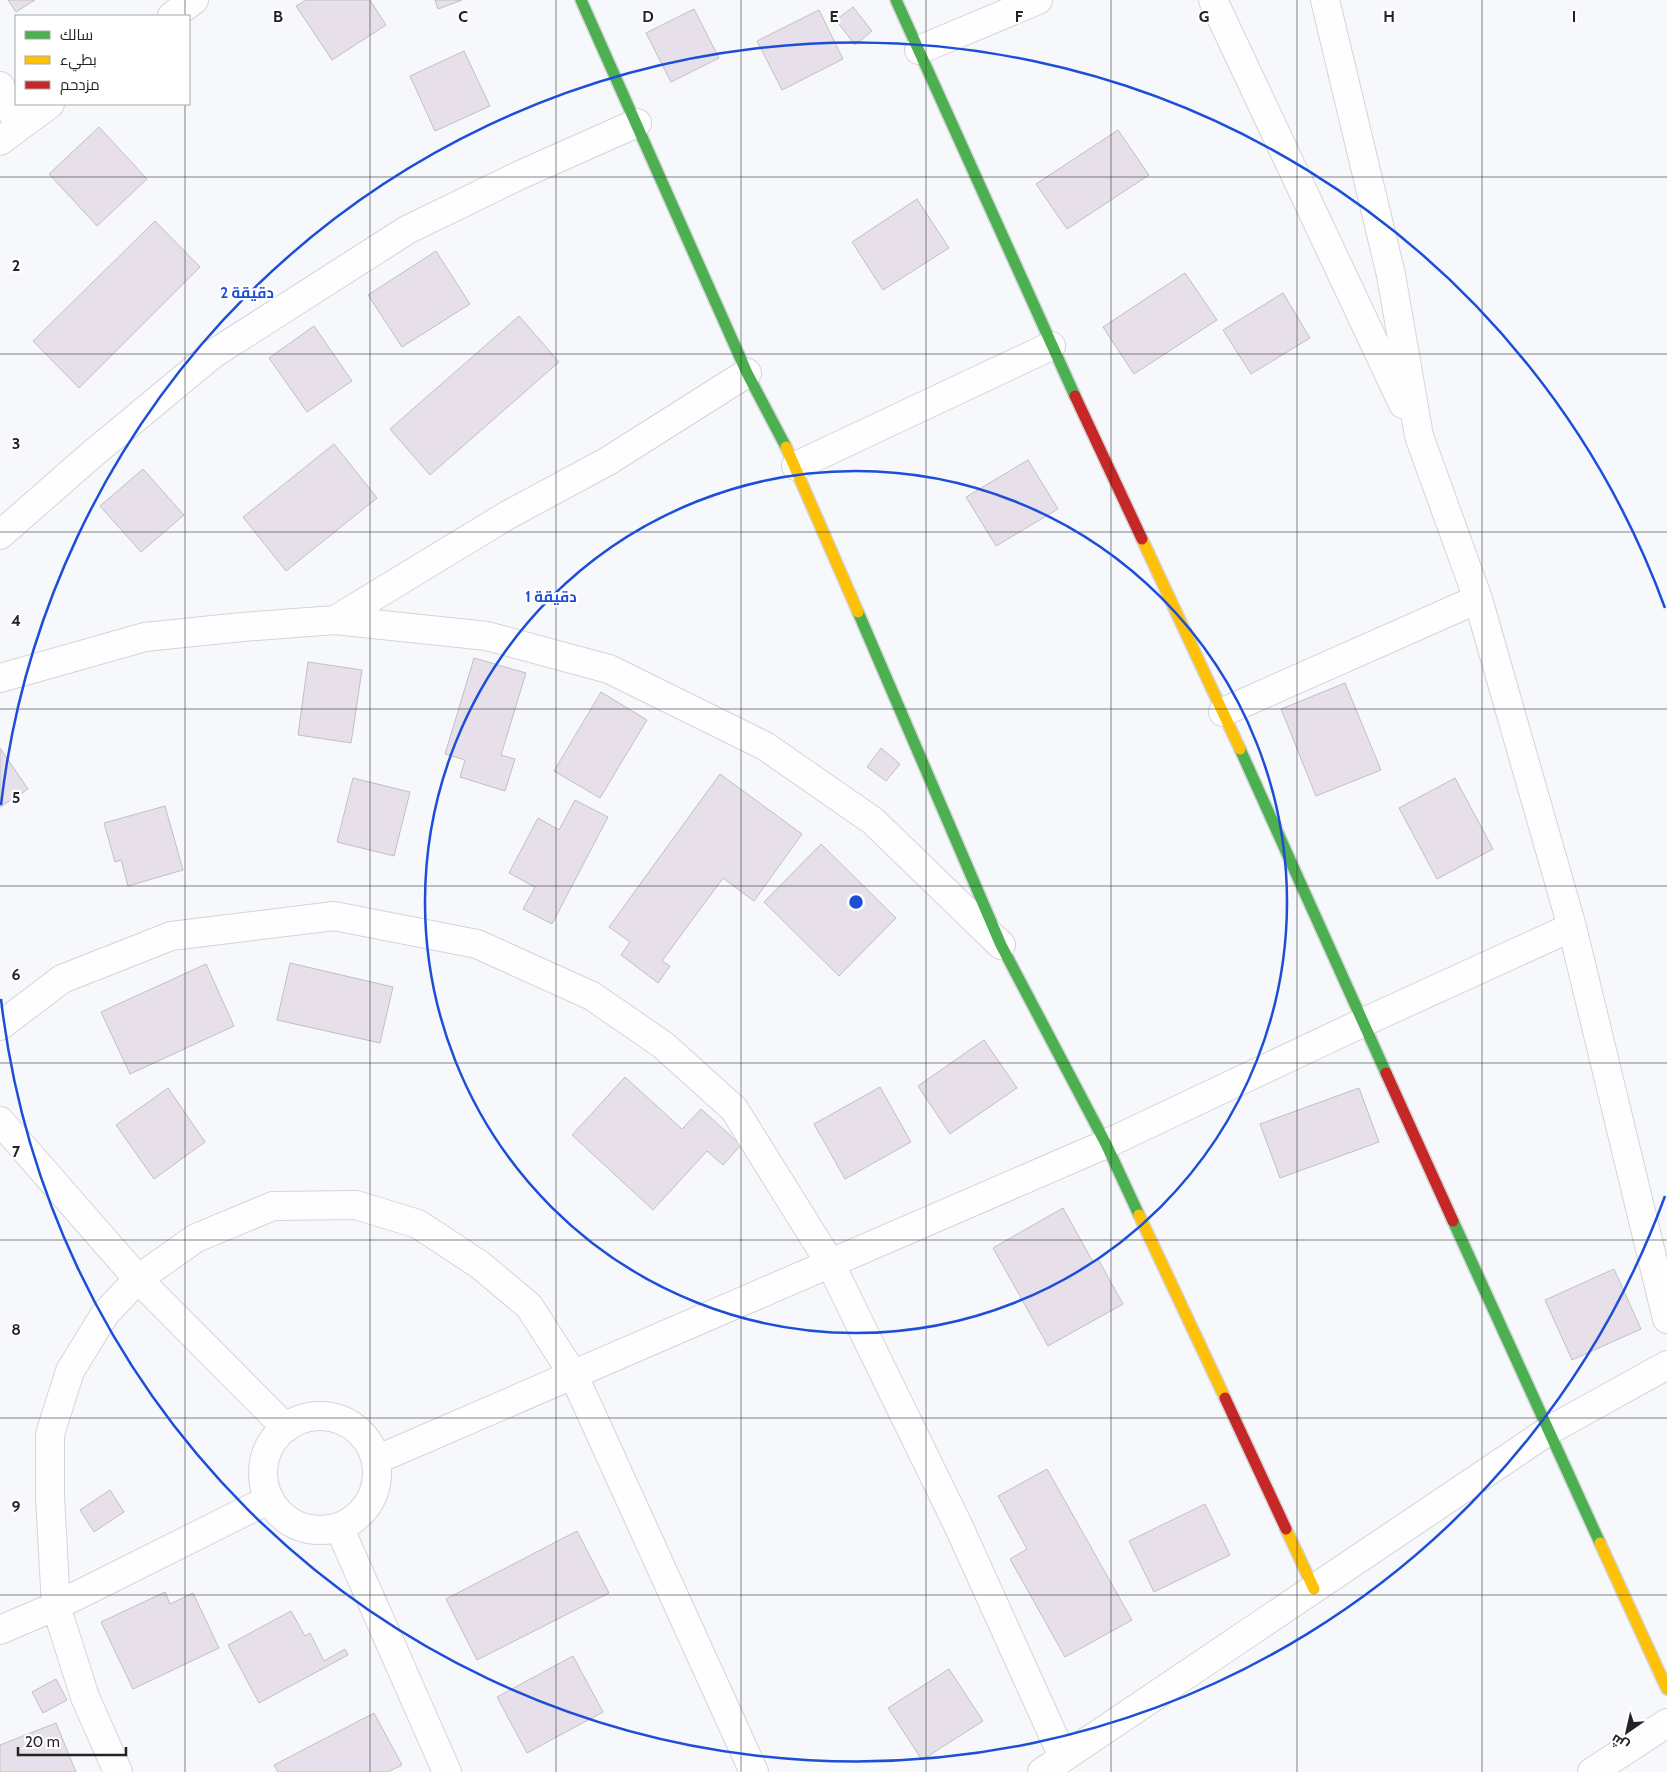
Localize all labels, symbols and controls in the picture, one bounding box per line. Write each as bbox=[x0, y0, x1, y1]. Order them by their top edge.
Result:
text: B bbox=[273, 7, 283, 26]
text: C bbox=[458, 7, 468, 26]
text: D bbox=[642, 7, 654, 26]
text: E bbox=[829, 7, 839, 26]
text: F bbox=[1015, 7, 1024, 26]
text: G bbox=[1199, 7, 1209, 26]
text: H bbox=[1383, 7, 1395, 26]
text: I bbox=[1572, 7, 1576, 26]
legend bbox=[15, 15, 190, 105]
text: سالك bbox=[60, 26, 93, 44]
text: بطيء bbox=[60, 51, 97, 72]
text: مزدحم bbox=[60, 76, 100, 95]
text: 2 bbox=[12, 256, 20, 275]
text: 2 دقيقة bbox=[220, 284, 274, 302]
text: 3 bbox=[12, 434, 20, 453]
text: 1 دقيقة bbox=[525, 588, 577, 606]
text: 4 bbox=[11, 611, 21, 630]
text: 5 bbox=[12, 788, 20, 807]
centre of rings bbox=[847, 893, 865, 911]
text: 6 bbox=[12, 965, 21, 984]
text: 7 bbox=[12, 1142, 21, 1161]
text: 8 bbox=[11, 1320, 21, 1339]
text: 9 bbox=[12, 1497, 21, 1516]
north arrow bbox=[1602, 1707, 1652, 1757]
scale bar bbox=[18, 1724, 125, 1756]
text: ش bbox=[1607, 1730, 1632, 1755]
text: 20 m bbox=[25, 1733, 60, 1751]

